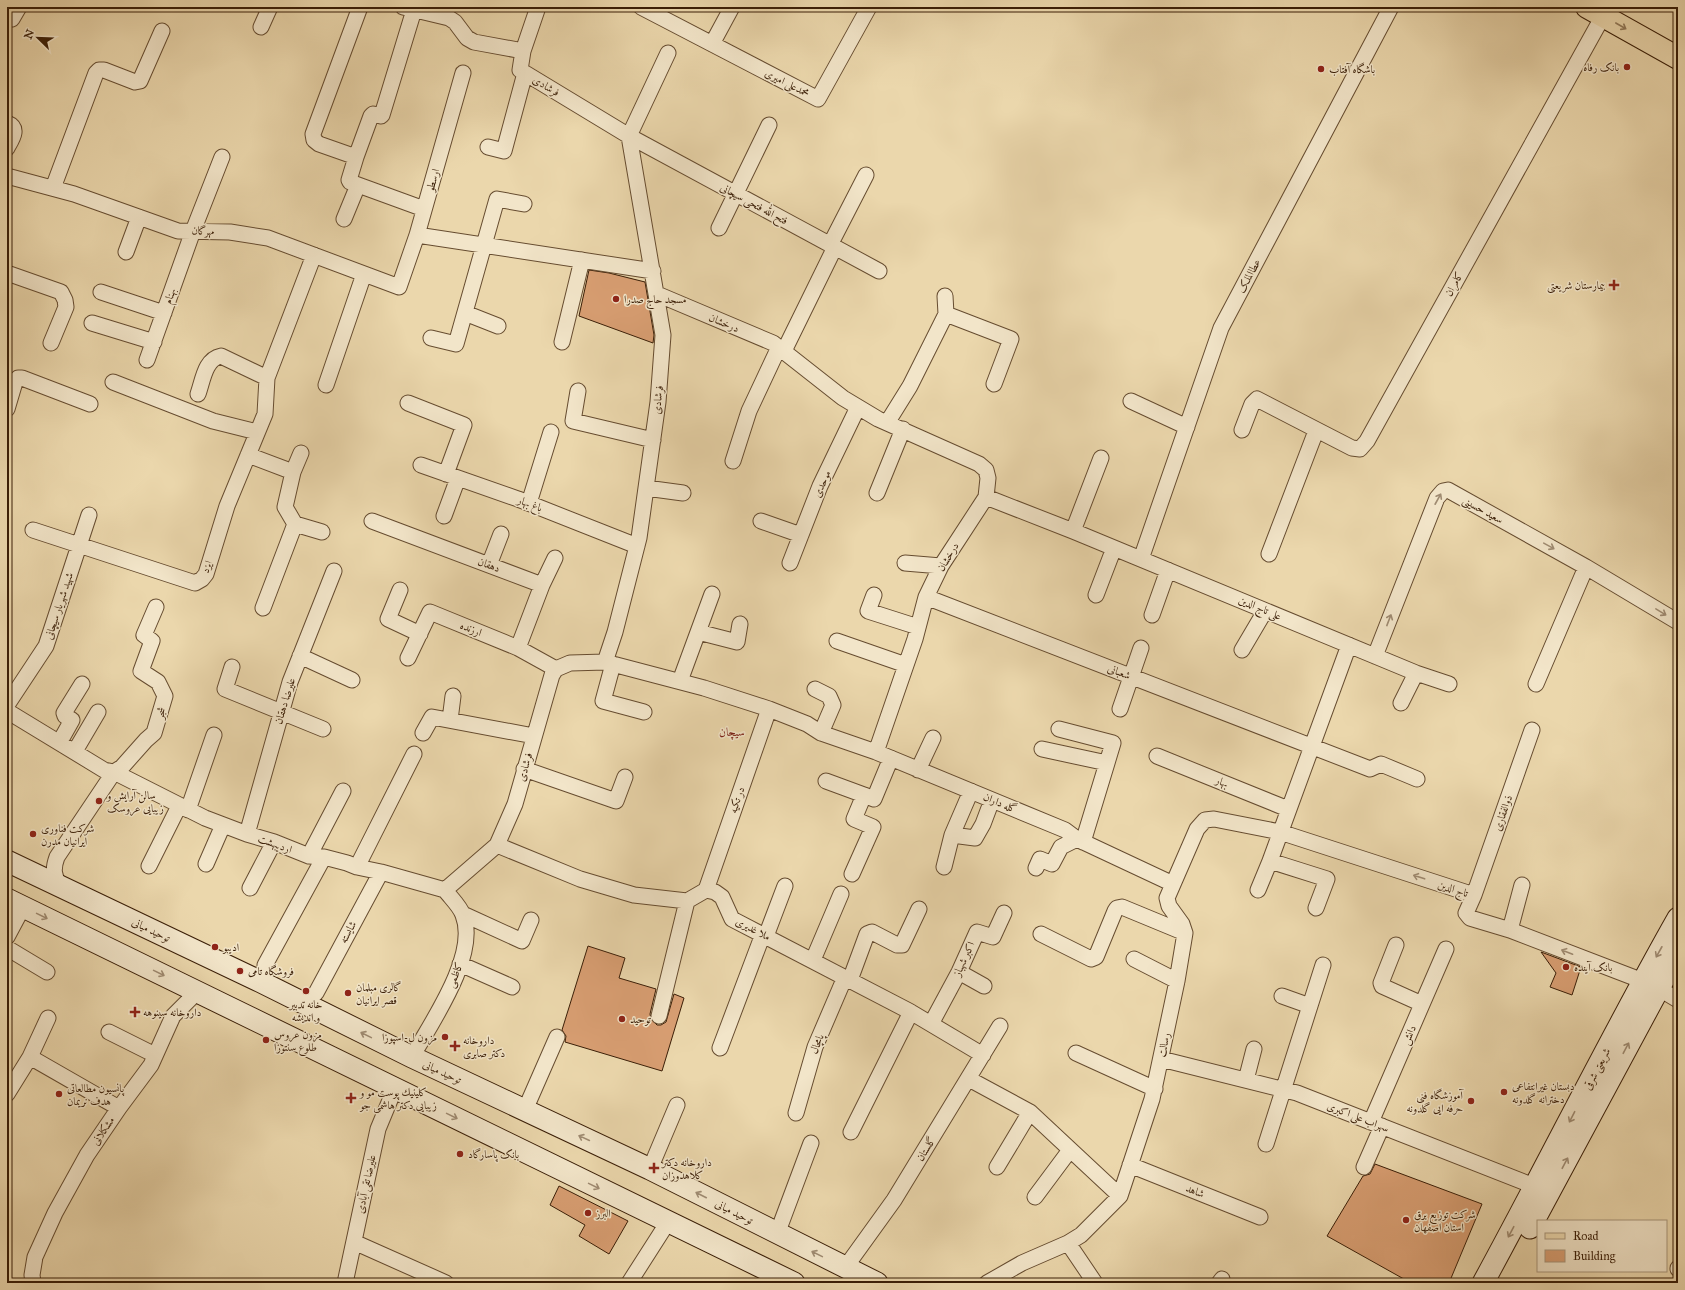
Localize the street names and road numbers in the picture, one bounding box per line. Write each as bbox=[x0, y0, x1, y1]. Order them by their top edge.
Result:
street label: محمدعلی امیری bbox=[762, 66, 812, 102]
street label: فرشادی bbox=[530, 73, 562, 100]
street label: ارسطو bbox=[423, 167, 442, 194]
street label: فتح الله فتحی سیچانی bbox=[716, 178, 792, 231]
street label: مهرگان bbox=[191, 223, 215, 239]
street label: عطاالملک bbox=[1235, 257, 1263, 295]
street label: کامران bbox=[1442, 269, 1467, 299]
street label: بهنام bbox=[161, 286, 182, 307]
street label: درخشان bbox=[707, 311, 741, 335]
street label: فرشادی bbox=[650, 385, 667, 415]
street label: موحدی bbox=[810, 468, 834, 500]
street label: باغ بهار bbox=[514, 493, 544, 517]
street label: سعید حسینی bbox=[1459, 493, 1506, 528]
street label: درخشان bbox=[934, 540, 962, 574]
street label: دهقان bbox=[476, 555, 502, 575]
street label: ایزد bbox=[199, 559, 215, 575]
street label: شهید شهریار سیچانی bbox=[42, 571, 77, 642]
street label: علی تاج الدین bbox=[1235, 593, 1283, 627]
street label: ارزنده bbox=[458, 619, 484, 639]
street label: شعبانی bbox=[1106, 662, 1132, 682]
street label: علیرضا دهقان bbox=[272, 676, 298, 726]
street label: شجر bbox=[153, 706, 170, 722]
street label: فرشادی bbox=[515, 751, 536, 783]
street label: بهار bbox=[1212, 773, 1230, 791]
street label: در تکیه bbox=[726, 785, 748, 815]
street label: گله داران bbox=[981, 789, 1019, 816]
street label: ذوالفقاری bbox=[1491, 793, 1515, 833]
street label: اردیبهشت bbox=[256, 832, 294, 857]
street label: تاج الدین bbox=[1435, 878, 1471, 904]
street label: توحید میانی bbox=[130, 915, 173, 945]
street label: ملا غدیری bbox=[733, 915, 773, 943]
street label: شایسته bbox=[337, 919, 359, 945]
street label: اکبر شهباز bbox=[950, 940, 979, 980]
street label: کاظمی bbox=[444, 960, 468, 990]
street label: دانش bbox=[1399, 1023, 1420, 1047]
street label: پامچال bbox=[807, 1031, 828, 1056]
street label: رسالت bbox=[1155, 1032, 1173, 1058]
street label: شریعتی شرقی bbox=[1581, 1046, 1615, 1093]
street label: توحید میانی bbox=[421, 1057, 464, 1087]
street label: سهراب علی اکبری bbox=[1324, 1099, 1391, 1137]
street label: مشکلانی bbox=[89, 1114, 117, 1148]
street label: گلستان bbox=[913, 1134, 938, 1164]
street label: علیرضا تقی آبادی bbox=[352, 1153, 381, 1215]
street label: شاهد bbox=[1184, 1181, 1206, 1201]
street label: توحید میانی bbox=[713, 1197, 756, 1227]

